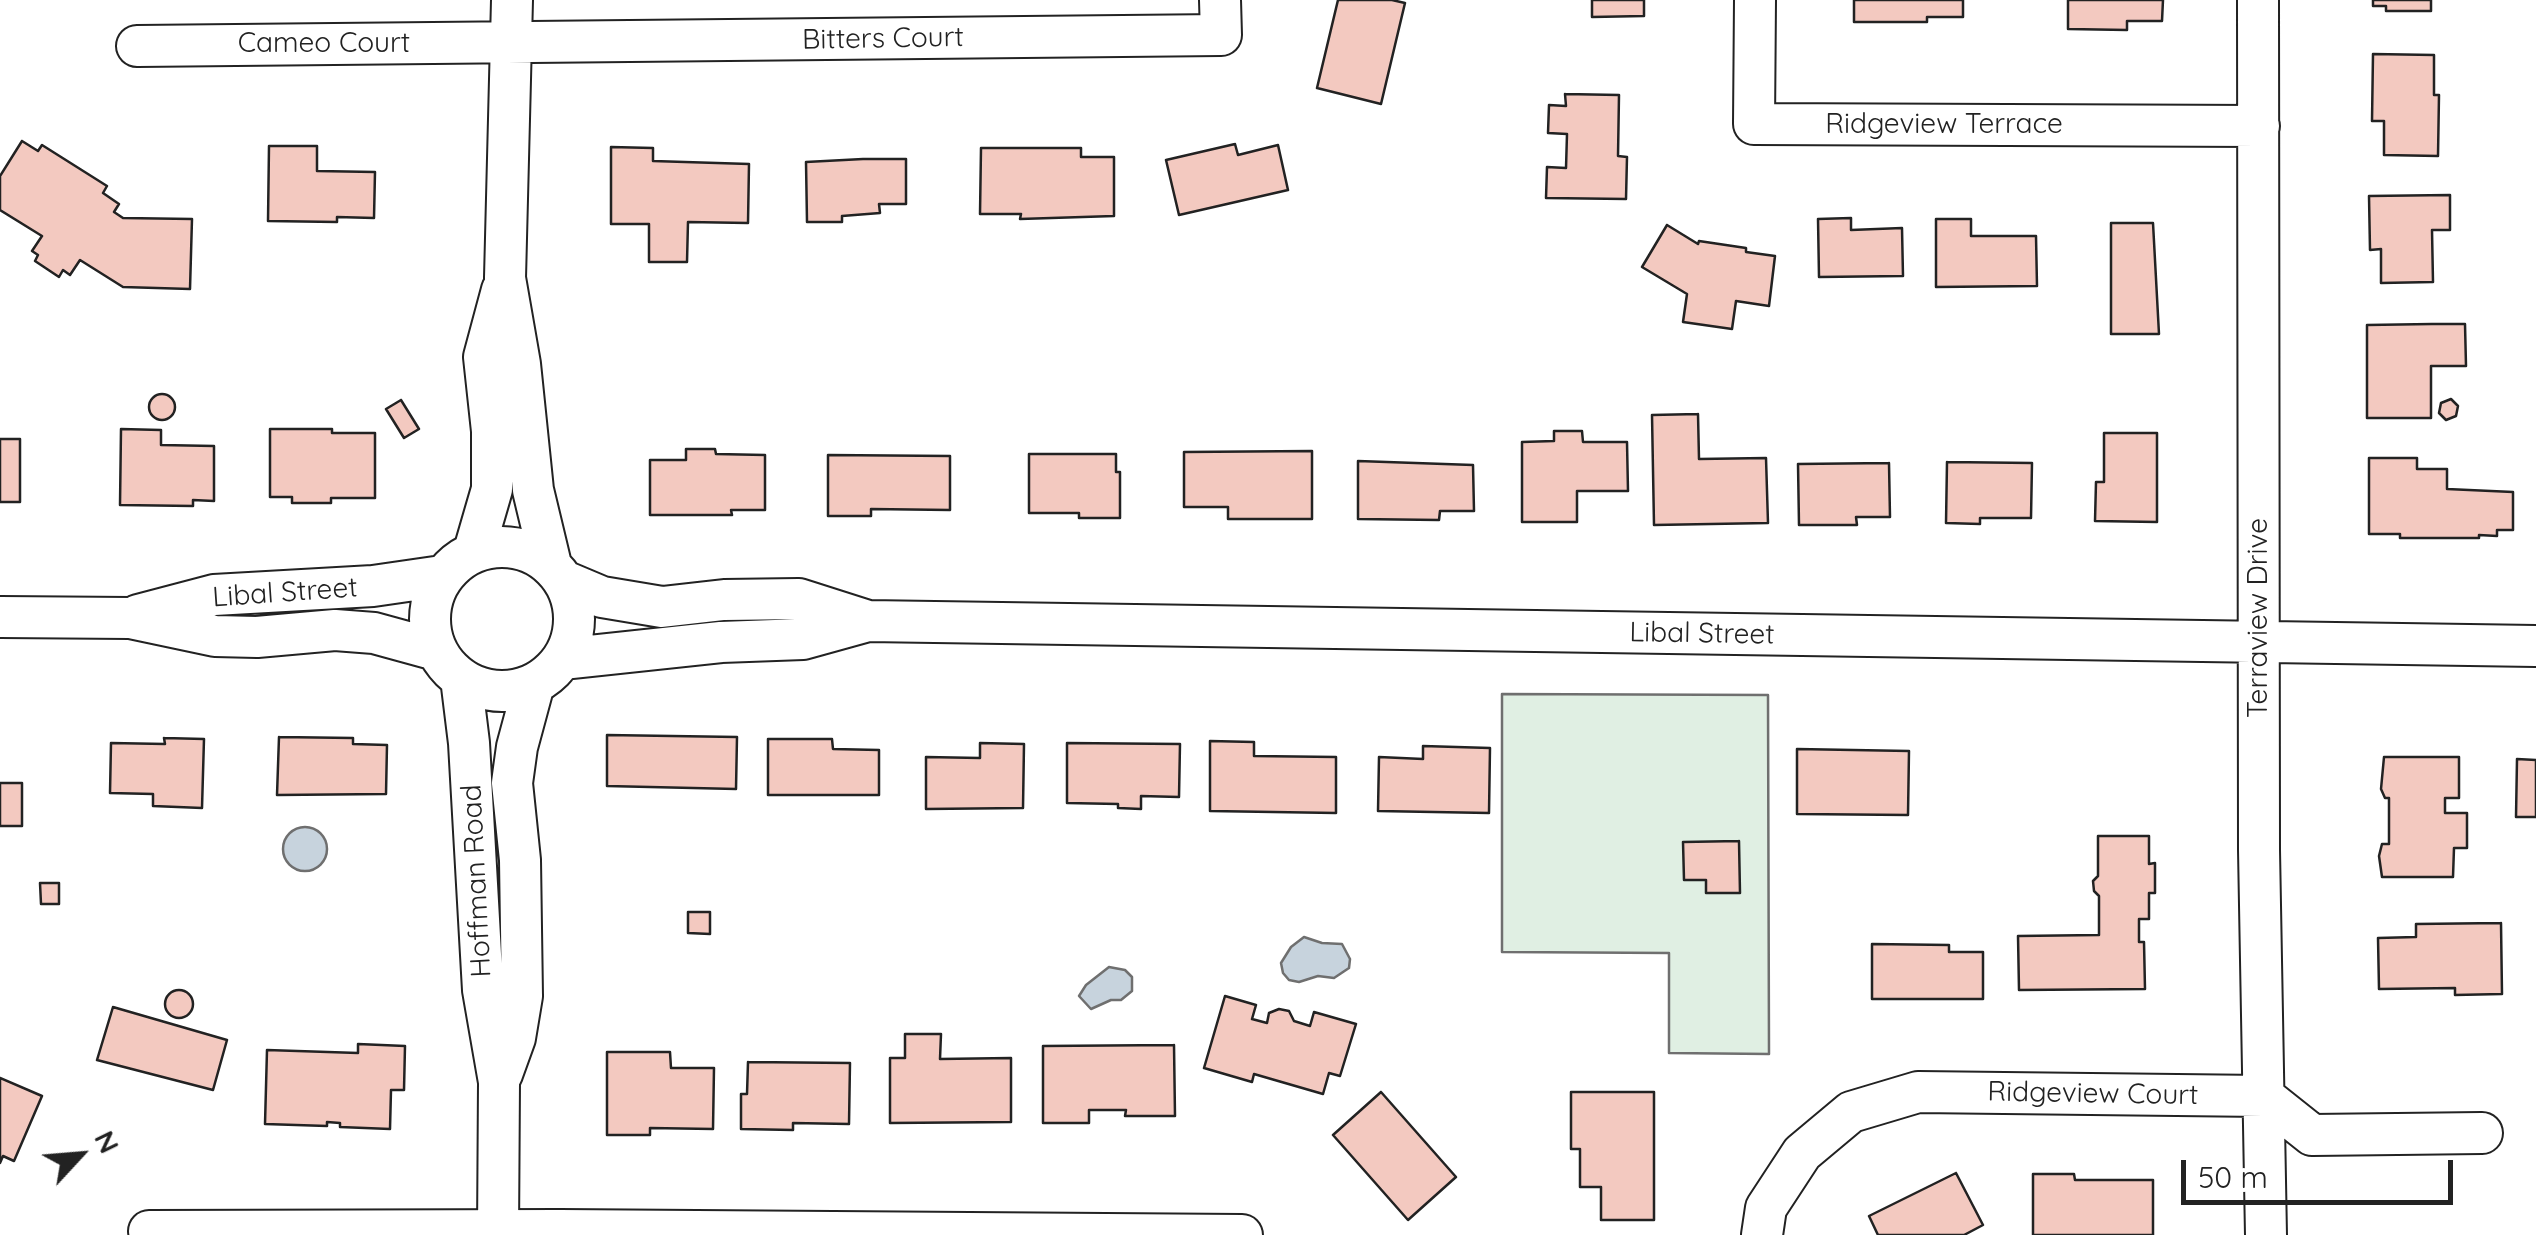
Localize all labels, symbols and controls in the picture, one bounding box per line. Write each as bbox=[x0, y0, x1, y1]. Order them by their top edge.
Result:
street label: Bitters Court bbox=[802, 21, 964, 57]
street label: Cameo Court bbox=[238, 27, 410, 61]
street label: Ridgeview Terrace bbox=[1825, 108, 2063, 142]
street label: Terraview Drive bbox=[2242, 518, 2276, 718]
street label: Libal Street bbox=[211, 571, 359, 615]
street label: Libal Street bbox=[1629, 616, 1775, 652]
street label: Hoffman Road bbox=[455, 784, 499, 978]
street label: Ridgeview Court bbox=[1987, 1075, 2199, 1113]
north arrow bbox=[30, 1105, 130, 1205]
text: N bbox=[87, 1125, 128, 1159]
scale bar bbox=[2186, 1140, 2458, 1202]
text: 50 m bbox=[2198, 1158, 2268, 1196]

